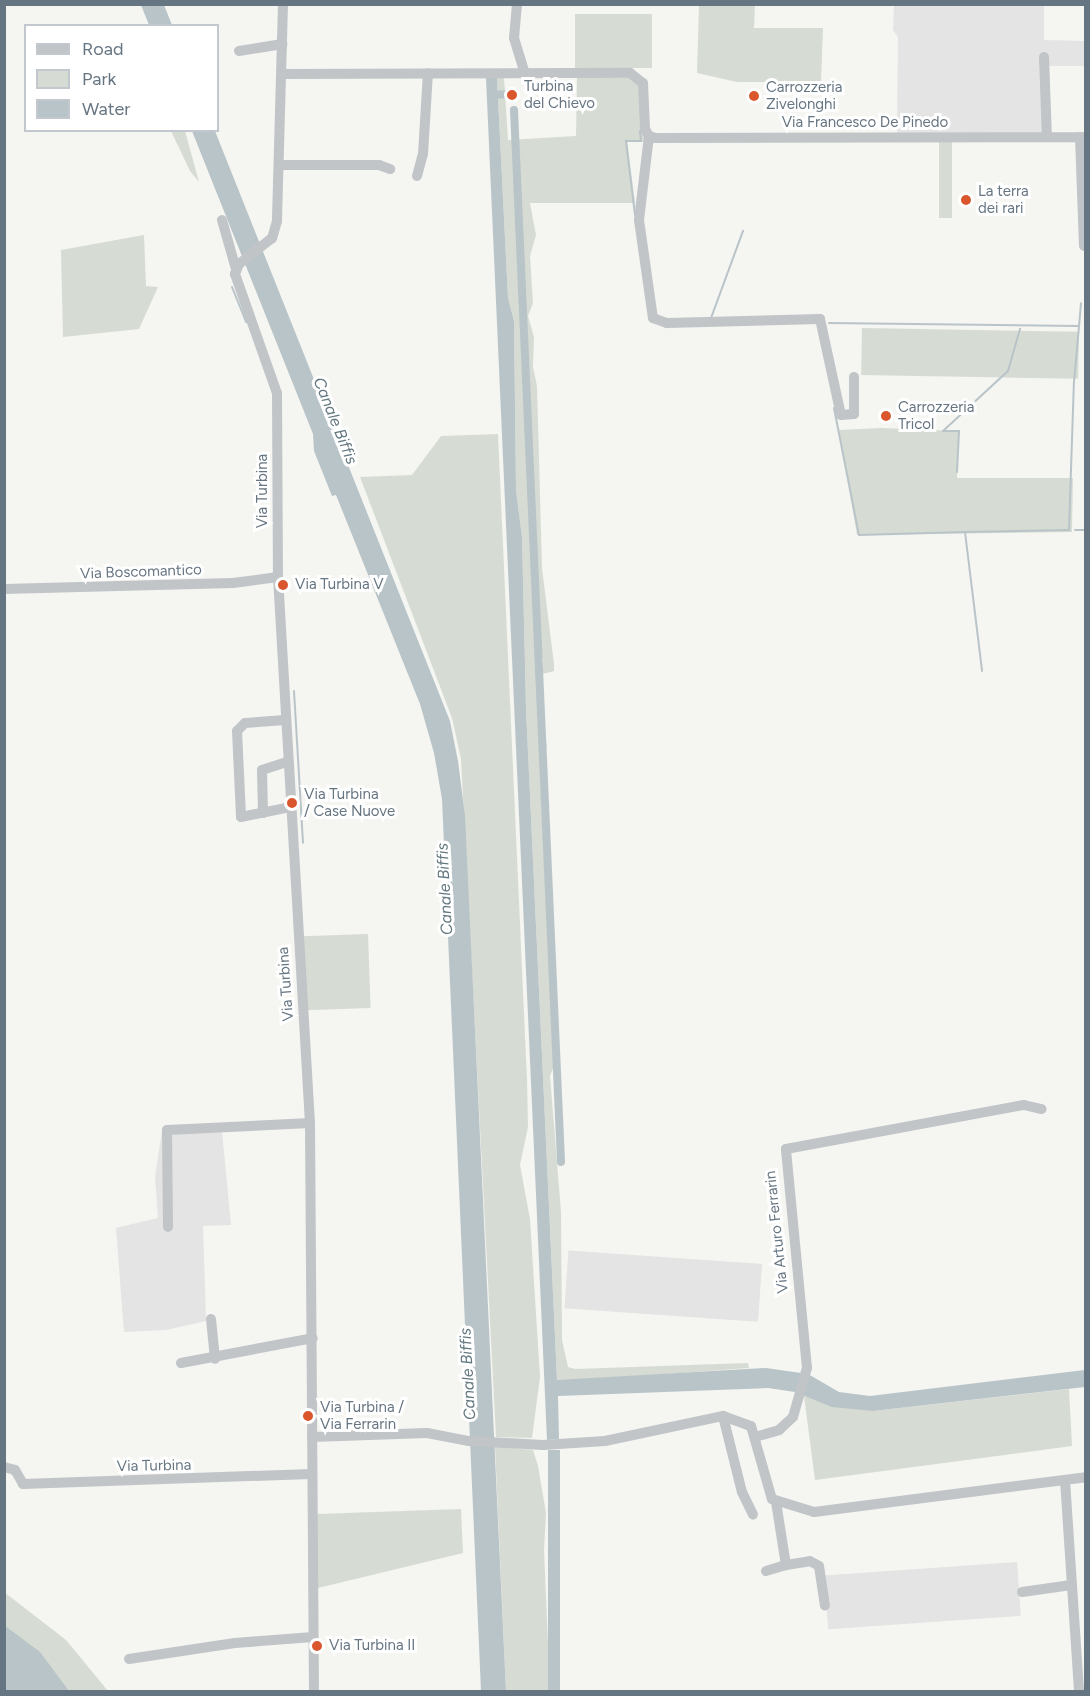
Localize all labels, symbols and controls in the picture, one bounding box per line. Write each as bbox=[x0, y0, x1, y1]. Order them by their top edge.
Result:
legend bbox=[24, 24, 219, 132]
text: Road bbox=[82, 38, 123, 60]
text: Park bbox=[82, 68, 116, 90]
place label: Turbina del Chievo bbox=[524, 77, 595, 112]
place label: Carrozzeria Zivelonghi bbox=[766, 78, 842, 113]
marker: Turbina del Chievo bbox=[505, 88, 519, 102]
marker: Carrozzeria Zivelonghi bbox=[747, 89, 761, 103]
text: Water bbox=[82, 98, 130, 120]
street label: Via Francesco De Pinedo bbox=[782, 114, 948, 132]
place label: La terra dei rari bbox=[978, 182, 1029, 217]
marker: La terra dei rari bbox=[959, 193, 973, 207]
water label: Canale Biffis bbox=[309, 375, 361, 467]
place label: Carrozzeria Tricol bbox=[898, 398, 974, 433]
marker: Carrozzeria Tricol bbox=[879, 409, 893, 423]
street label: Via Turbina bbox=[254, 454, 272, 528]
street label: Via Boscomantico bbox=[80, 561, 202, 583]
place label: Via Turbina V bbox=[295, 576, 384, 594]
marker: Via Turbina V bbox=[276, 578, 290, 592]
place label: Via Turbina / Case Nuove bbox=[304, 785, 395, 820]
marker: Via Turbina / Case Nuove bbox=[285, 796, 299, 810]
water label: Canale Biffis bbox=[433, 843, 457, 935]
street label: Via Turbina bbox=[274, 946, 298, 1022]
street label: Via Arturo Ferrarin bbox=[762, 1170, 792, 1294]
water label: Canale Biffis bbox=[456, 1328, 480, 1420]
place label: Via Turbina / Via Ferrarin bbox=[320, 1398, 404, 1433]
marker: Via Turbina / Via Ferrarin bbox=[301, 1409, 315, 1423]
street label: Via Turbina bbox=[117, 1456, 191, 1476]
place label: Via Turbina II bbox=[329, 1637, 415, 1655]
marker: Via Turbina II bbox=[310, 1639, 324, 1653]

